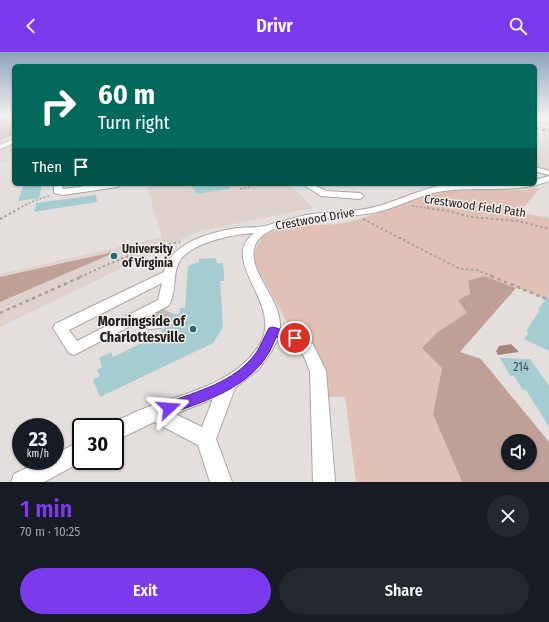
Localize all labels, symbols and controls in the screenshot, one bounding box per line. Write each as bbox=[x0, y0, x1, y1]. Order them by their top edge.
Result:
icon: back bbox=[20, 15, 42, 37]
text: Drivr bbox=[256, 15, 293, 37]
icon: search bbox=[507, 15, 529, 37]
text: 60 m bbox=[98, 78, 155, 111]
icon: right bbox=[32, 80, 84, 132]
text: Turn right bbox=[98, 112, 170, 134]
icon: arrive bbox=[70, 156, 92, 178]
text: Then bbox=[32, 158, 62, 176]
street label: Crestwood Field Path bbox=[423, 192, 527, 220]
street label: Crestwood Drive bbox=[274, 205, 356, 233]
place label: University of Virginia bbox=[122, 242, 173, 270]
marker: University of Virginia bbox=[109, 251, 119, 261]
place label: Morningside of Charlottesville bbox=[98, 313, 186, 346]
pin bbox=[278, 321, 312, 355]
marker: Morningside of Charlottesville bbox=[188, 324, 198, 334]
icon: arrive bbox=[284, 327, 306, 349]
house number: 214 bbox=[513, 360, 529, 374]
position arrow bbox=[148, 387, 190, 429]
speed limit sign: 30 bbox=[72, 418, 124, 470]
text: 23 bbox=[29, 427, 47, 451]
map controls bbox=[501, 434, 537, 470]
button: sound bbox=[501, 434, 537, 470]
text: km/h bbox=[27, 448, 49, 460]
text: 1 min bbox=[20, 495, 72, 523]
button: close bbox=[487, 495, 529, 537]
text: 70 m · 10:25 bbox=[20, 524, 80, 539]
button: Exit bbox=[20, 568, 271, 614]
button: Share bbox=[279, 568, 529, 614]

